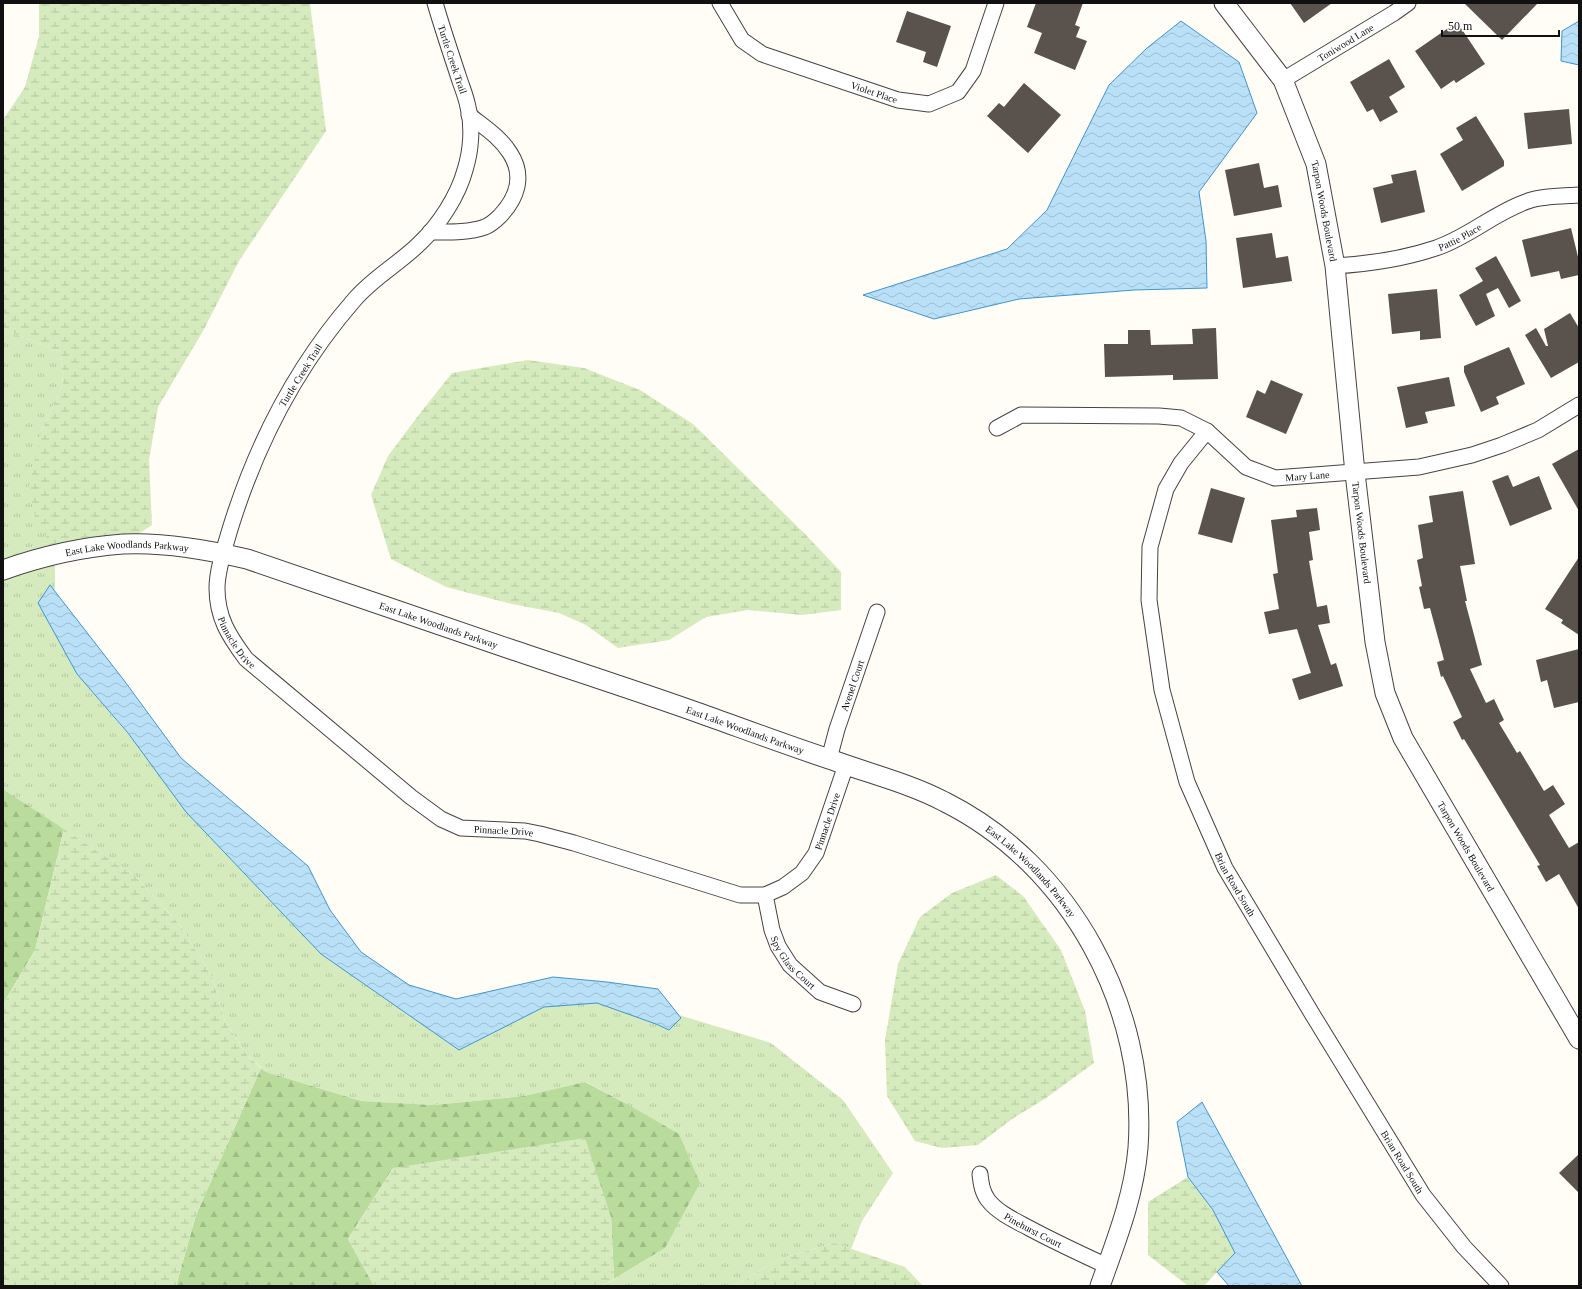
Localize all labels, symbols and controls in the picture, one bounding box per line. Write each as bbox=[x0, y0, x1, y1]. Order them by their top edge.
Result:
scale bar bbox=[1442, 12, 1559, 38]
text: 50 m bbox=[1448, 19, 1473, 33]
street label: Toniwood Lane bbox=[1316, 21, 1376, 64]
street label: Turtle Creek Trail bbox=[436, 23, 469, 96]
street label: Violet Place bbox=[849, 79, 899, 106]
street label: Tarpon Woods Boulevard bbox=[1309, 159, 1339, 262]
street label: Pattie Place bbox=[1437, 221, 1484, 253]
street label: Turtle Creek Trail bbox=[277, 342, 324, 409]
street label: Mary Lane bbox=[1285, 469, 1330, 483]
street label: Tarpon Woods Boulevard bbox=[1350, 481, 1373, 584]
street label: East Lake Woodlands Parkway bbox=[64, 539, 190, 558]
street label: East Lake Woodlands Parkway bbox=[378, 600, 499, 650]
street label: Pinnacle Drive bbox=[216, 615, 258, 671]
street label: Avenel Court bbox=[838, 658, 866, 713]
street label: East Lake Woodlands Parkway bbox=[685, 704, 805, 756]
street label: Pinnacle Drive bbox=[812, 791, 842, 851]
street label: Tarpon Woods Boulevard bbox=[1435, 800, 1496, 893]
street label: East Lake Woodlands Parkway bbox=[984, 823, 1078, 919]
street label: Pinnacle Drive bbox=[474, 824, 535, 839]
street label: Brian Road South bbox=[1213, 851, 1258, 918]
street label: Spy Glass Court bbox=[769, 934, 818, 991]
street label: Brian Road South bbox=[1379, 1129, 1426, 1195]
street label: Pinehurst Court bbox=[1002, 1211, 1064, 1250]

